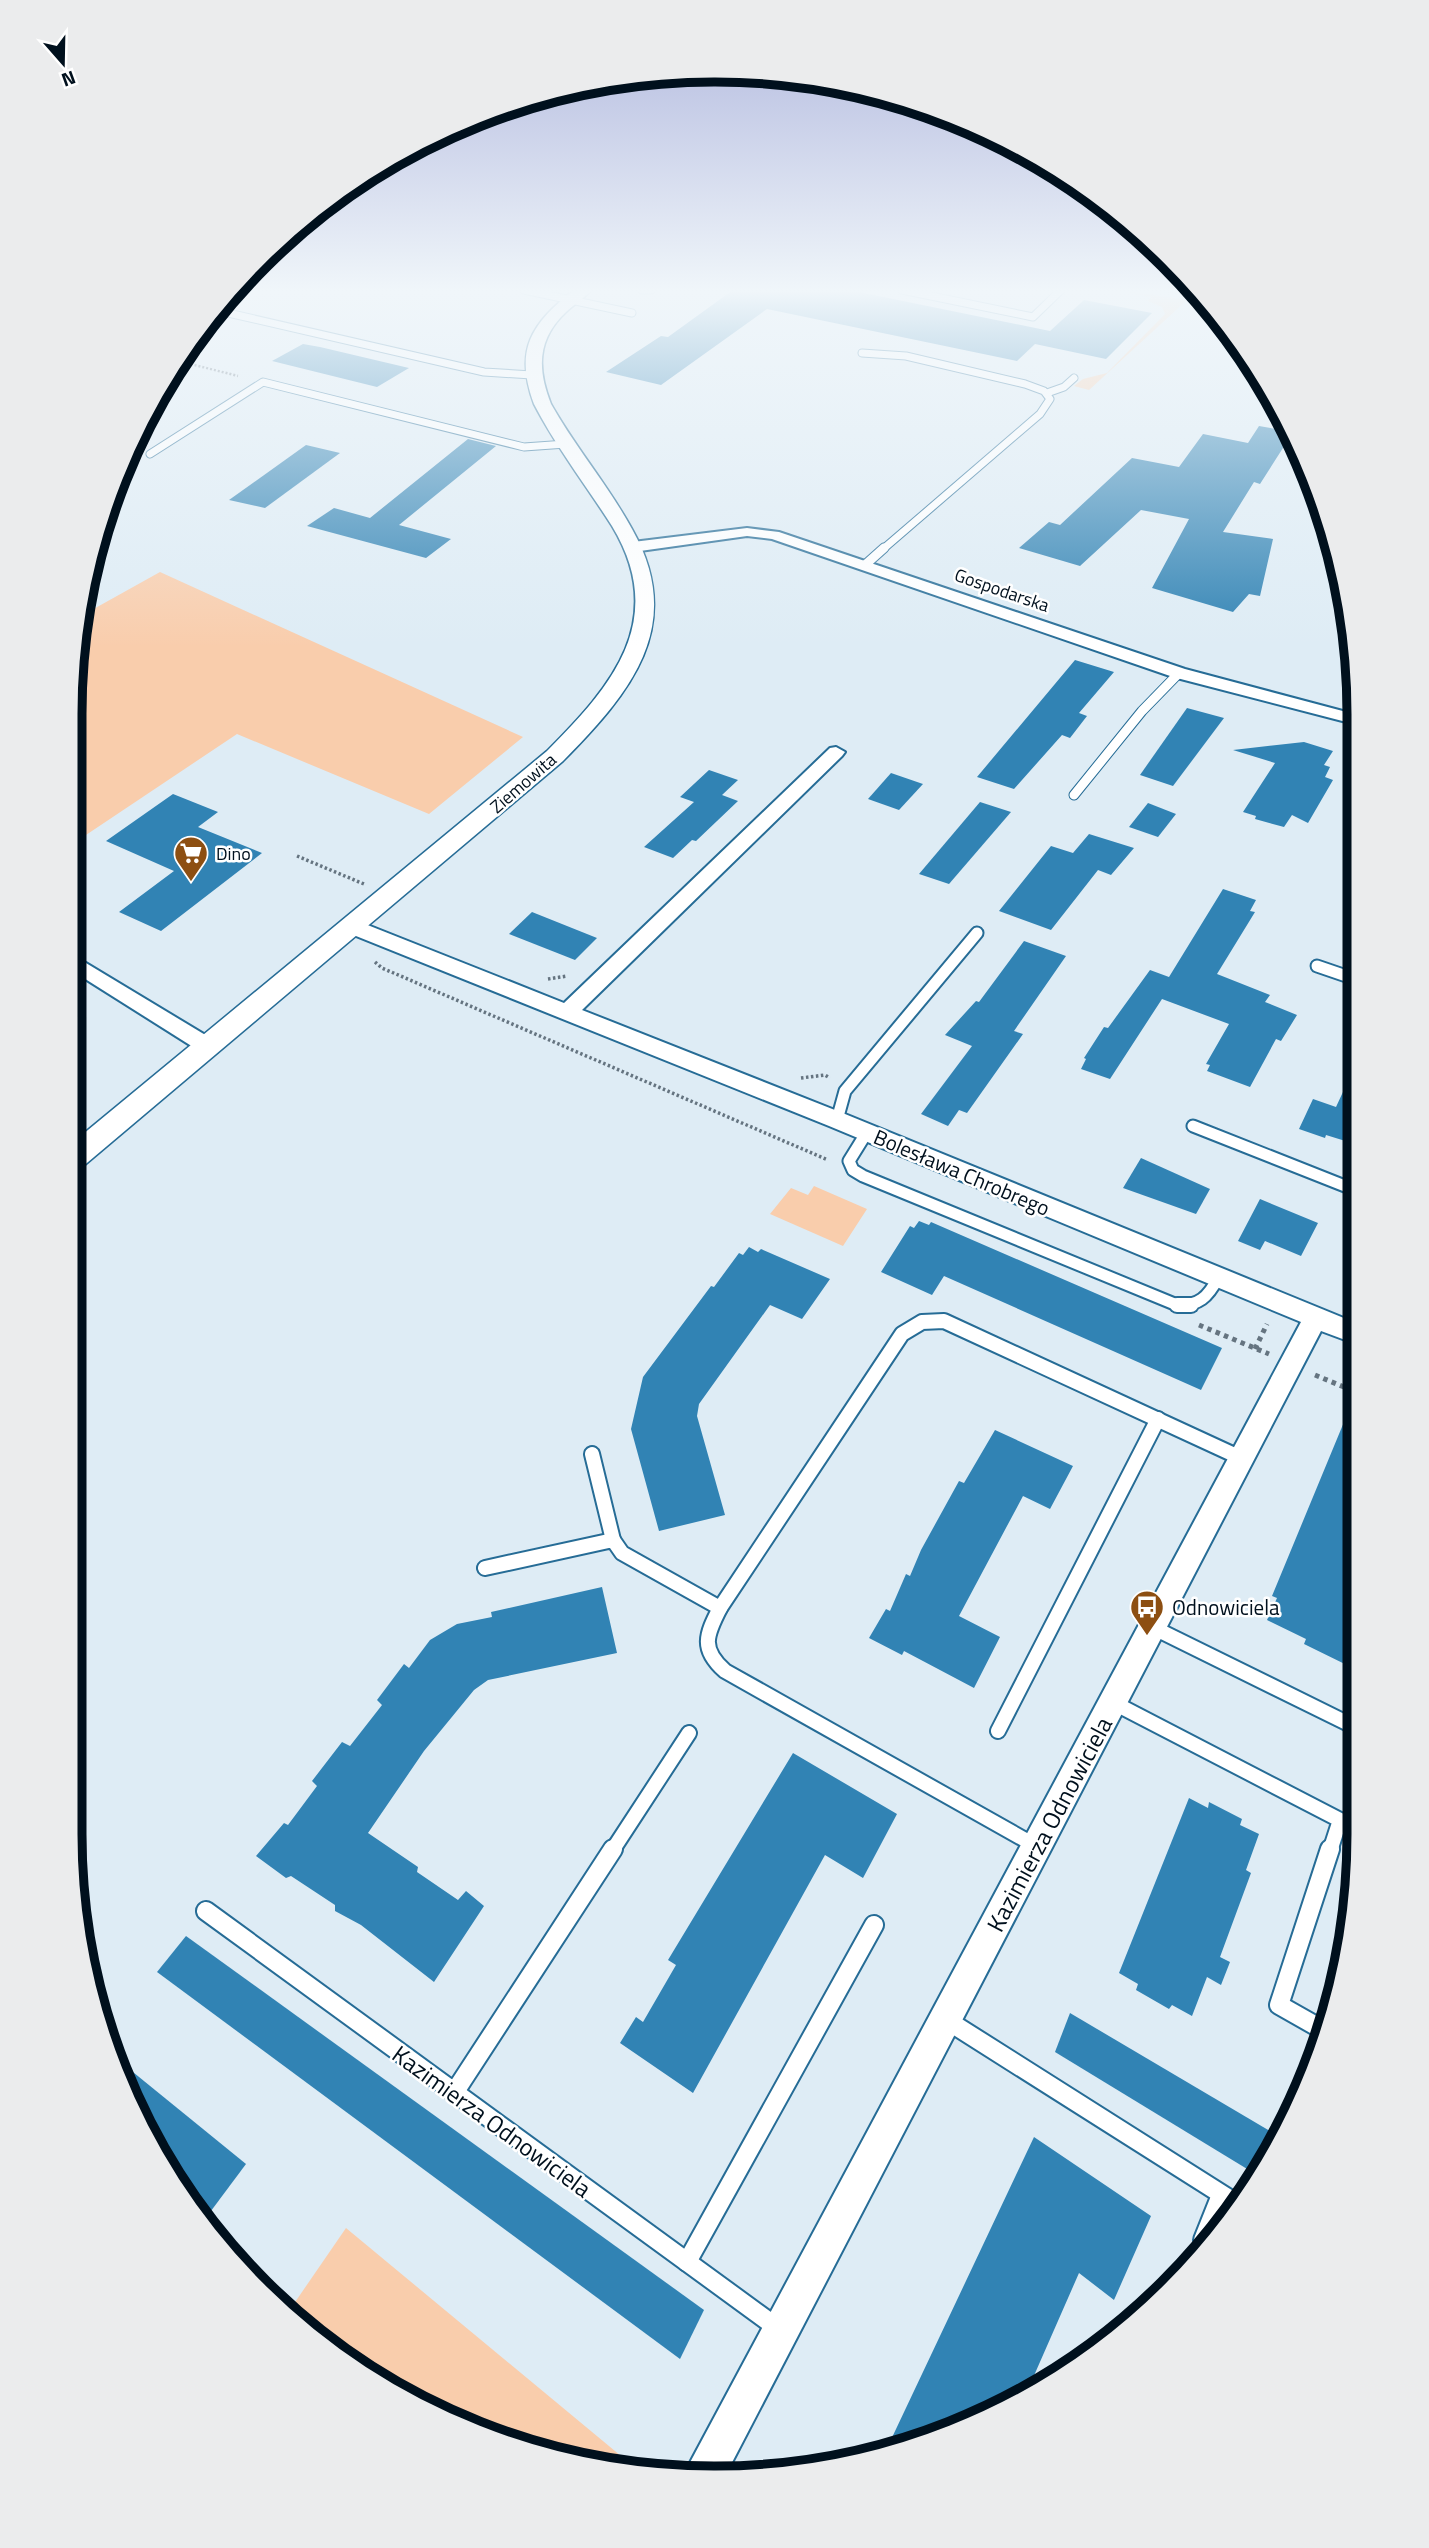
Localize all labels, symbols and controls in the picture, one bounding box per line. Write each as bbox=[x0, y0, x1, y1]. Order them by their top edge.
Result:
north arrow bbox=[28, 28, 98, 98]
text: N bbox=[58, 64, 80, 95]
street label: Gospodarska bbox=[951, 561, 1053, 619]
street label: Ziemowita bbox=[484, 747, 562, 819]
supermarket icon: Dino bbox=[172, 834, 210, 883]
place label: Dino bbox=[216, 840, 251, 867]
street label: Bolesława Chrobrego bbox=[869, 1120, 1055, 1224]
bus stop icon: Odnowiciela bbox=[1128, 1588, 1166, 1637]
place label: Odnowiciela bbox=[1172, 1591, 1280, 1623]
street label: Kazimierza Odnowiciela bbox=[977, 1710, 1121, 1938]
street label: Kazimierza Odnowiciela bbox=[385, 2036, 599, 2206]

